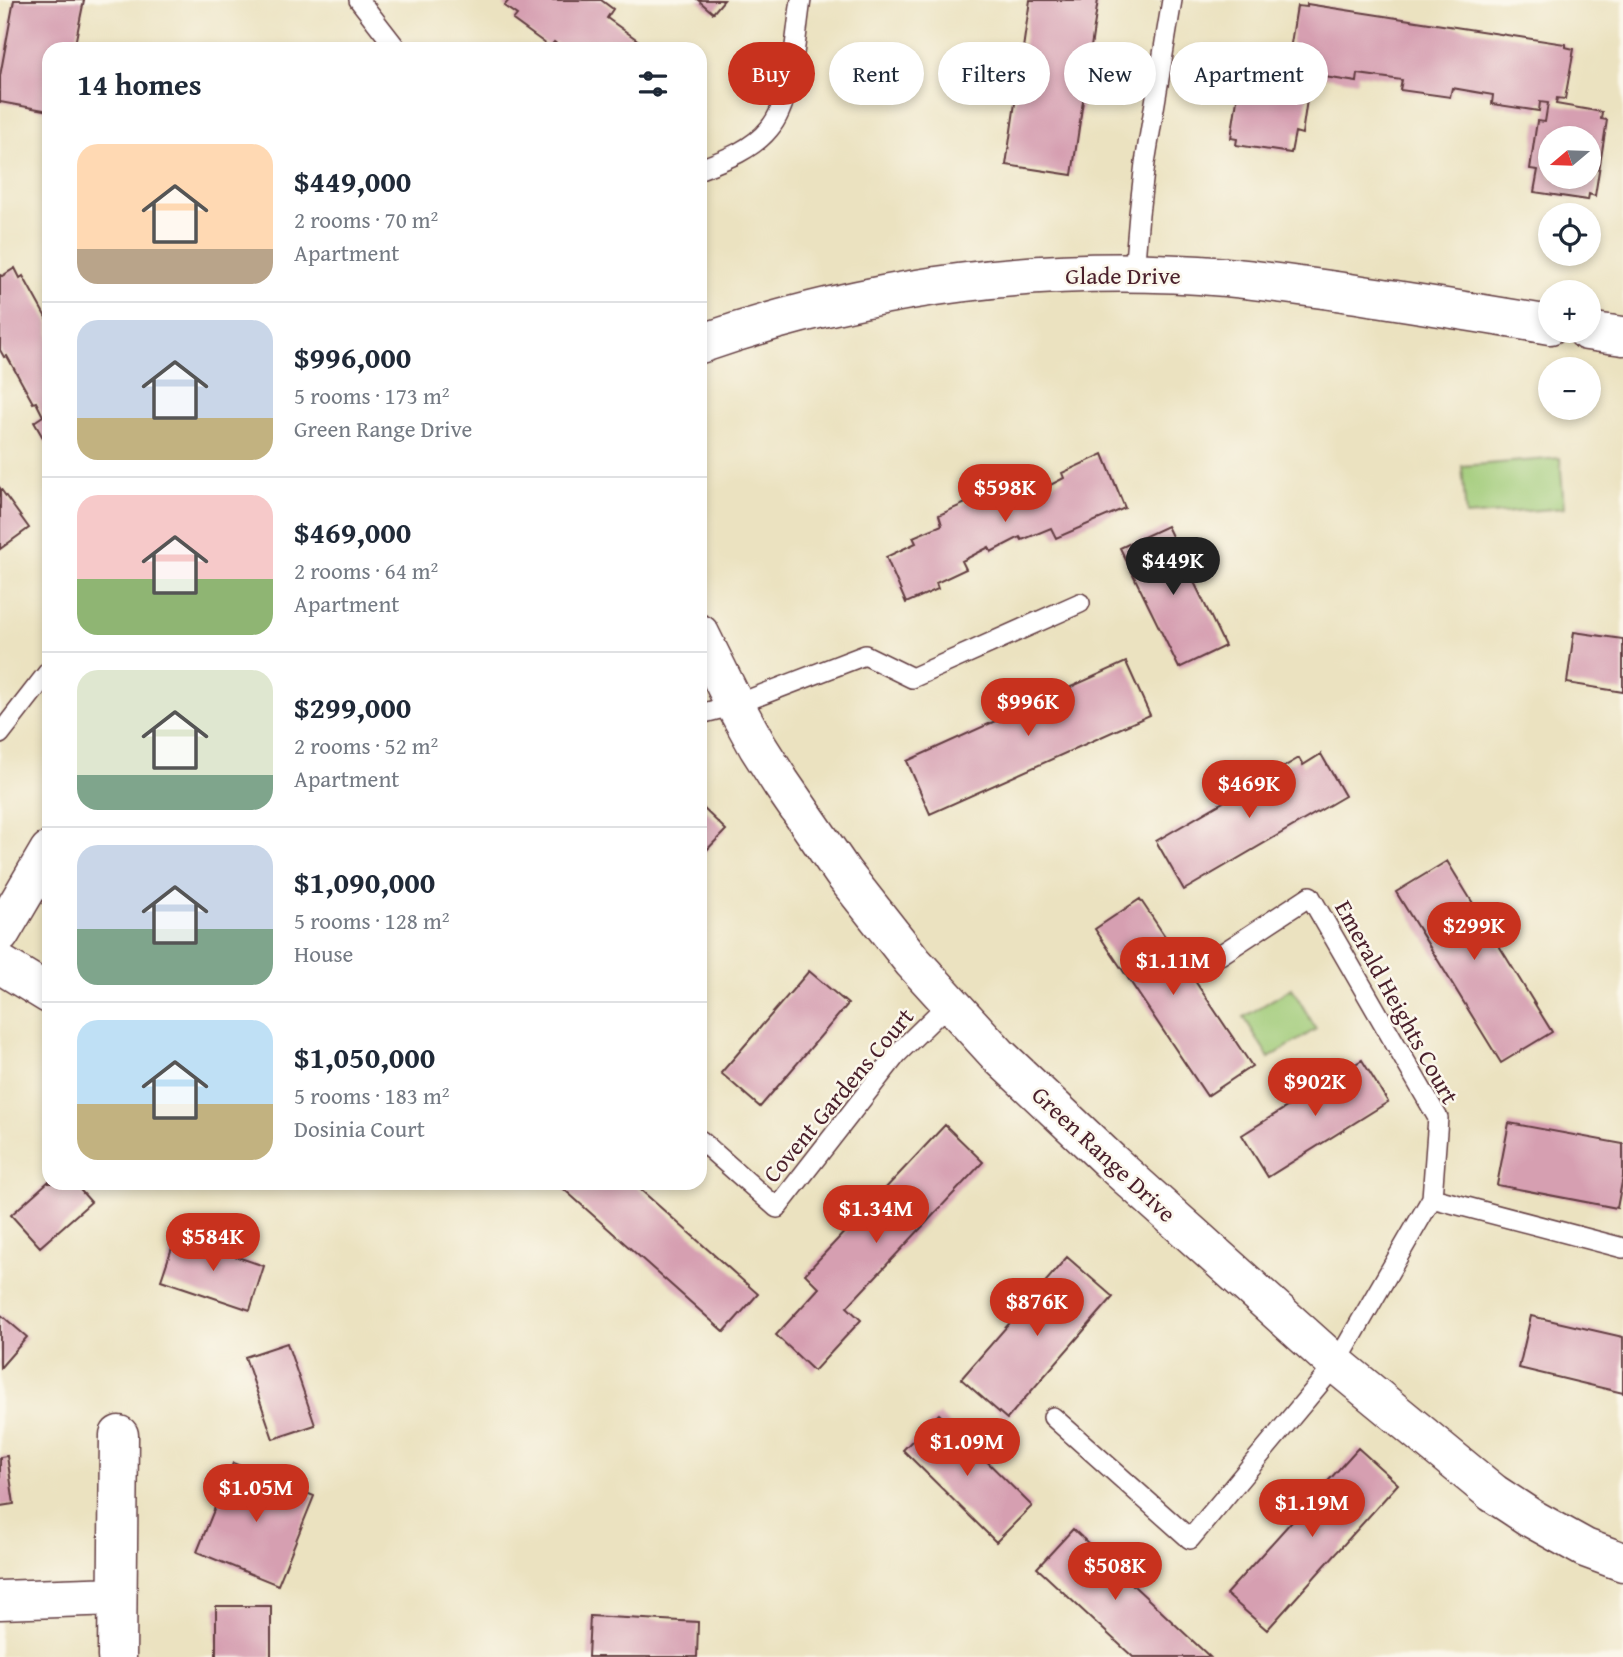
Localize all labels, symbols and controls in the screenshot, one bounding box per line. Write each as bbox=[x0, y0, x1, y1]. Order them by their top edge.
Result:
chip: Buy bbox=[728, 42, 815, 105]
chip: Rent bbox=[829, 42, 924, 105]
chip: Filters bbox=[938, 42, 1050, 105]
chip: New bbox=[1064, 42, 1156, 105]
chip: Apartment bbox=[1170, 42, 1328, 105]
text: 14 homes bbox=[77, 62, 202, 106]
icon: filters bbox=[634, 65, 672, 103]
north arrow bbox=[1538, 126, 1601, 189]
map controls bbox=[1538, 126, 1601, 420]
text: $449,000 bbox=[294, 159, 411, 203]
icon: home bbox=[133, 172, 217, 256]
text: 2 rooms · 70 m² bbox=[294, 203, 438, 236]
button: locate bbox=[1538, 203, 1601, 266]
text: Apartment bbox=[294, 236, 399, 269]
street label: Glade Drive bbox=[1065, 258, 1181, 293]
button: + bbox=[1538, 280, 1601, 343]
text: $996,000 bbox=[294, 335, 411, 379]
icon: home bbox=[133, 348, 217, 432]
button: − bbox=[1538, 357, 1601, 420]
text: 5 rooms · 173 m² bbox=[294, 379, 449, 412]
text: Green Range Drive bbox=[294, 412, 472, 445]
pin: $598K bbox=[956, 464, 1054, 524]
text: $598K bbox=[974, 470, 1036, 503]
text: $469,000 bbox=[294, 510, 411, 554]
icon: home bbox=[133, 523, 217, 607]
pin: $449K bbox=[1124, 538, 1222, 597]
text: $449K bbox=[1142, 543, 1204, 576]
text: 2 rooms · 64 m² bbox=[294, 554, 438, 587]
text: Apartment bbox=[294, 587, 399, 620]
pin: $996K bbox=[979, 678, 1077, 738]
text: $996K bbox=[997, 684, 1059, 717]
text: $299,000 bbox=[294, 685, 411, 729]
icon: home bbox=[133, 698, 217, 782]
text: 2 rooms · 52 m² bbox=[294, 729, 438, 762]
pin: $469K bbox=[1200, 760, 1298, 820]
text: Apartment bbox=[294, 762, 399, 795]
text: $469K bbox=[1218, 766, 1280, 799]
text: $1,090,000 bbox=[294, 860, 435, 904]
icon: home bbox=[133, 873, 217, 957]
street label: Emerald Heights Court bbox=[1326, 894, 1468, 1111]
pin: $299K bbox=[1425, 902, 1523, 962]
text: 5 rooms · 128 m² bbox=[294, 904, 449, 937]
text: $299K bbox=[1443, 908, 1505, 941]
text: House bbox=[294, 937, 353, 970]
pin: $1.11M bbox=[1116, 937, 1230, 997]
text: $1.11M bbox=[1136, 943, 1210, 976]
street label: Covent Gardens Court bbox=[754, 1000, 922, 1190]
text: $1,050,000 bbox=[294, 1035, 435, 1079]
icon: home bbox=[133, 1048, 217, 1132]
pin: $902K bbox=[1266, 1058, 1364, 1118]
text: $902K bbox=[1284, 1064, 1346, 1097]
street label: Green Range Drive bbox=[1024, 1078, 1184, 1230]
text: 5 rooms · 183 m² bbox=[294, 1079, 449, 1112]
text: Dosinia Court bbox=[294, 1112, 425, 1145]
pin: $1.34M bbox=[819, 1186, 933, 1245]
text: $1.34M bbox=[839, 1191, 913, 1224]
pin: $584K bbox=[164, 1214, 262, 1273]
text: $584K bbox=[182, 1219, 244, 1252]
pin: $876K bbox=[988, 1278, 1086, 1338]
text: $876K bbox=[1006, 1284, 1068, 1317]
pin: $1.09M bbox=[910, 1418, 1024, 1478]
text: $1.09M bbox=[930, 1424, 1004, 1457]
pin: $1.05M bbox=[199, 1464, 313, 1524]
text: $1.05M bbox=[219, 1470, 293, 1503]
pin: $1.19M bbox=[1255, 1480, 1369, 1539]
text: $1.19M bbox=[1275, 1485, 1349, 1518]
pin: $508K bbox=[1066, 1542, 1164, 1602]
text: $508K bbox=[1084, 1548, 1146, 1581]

